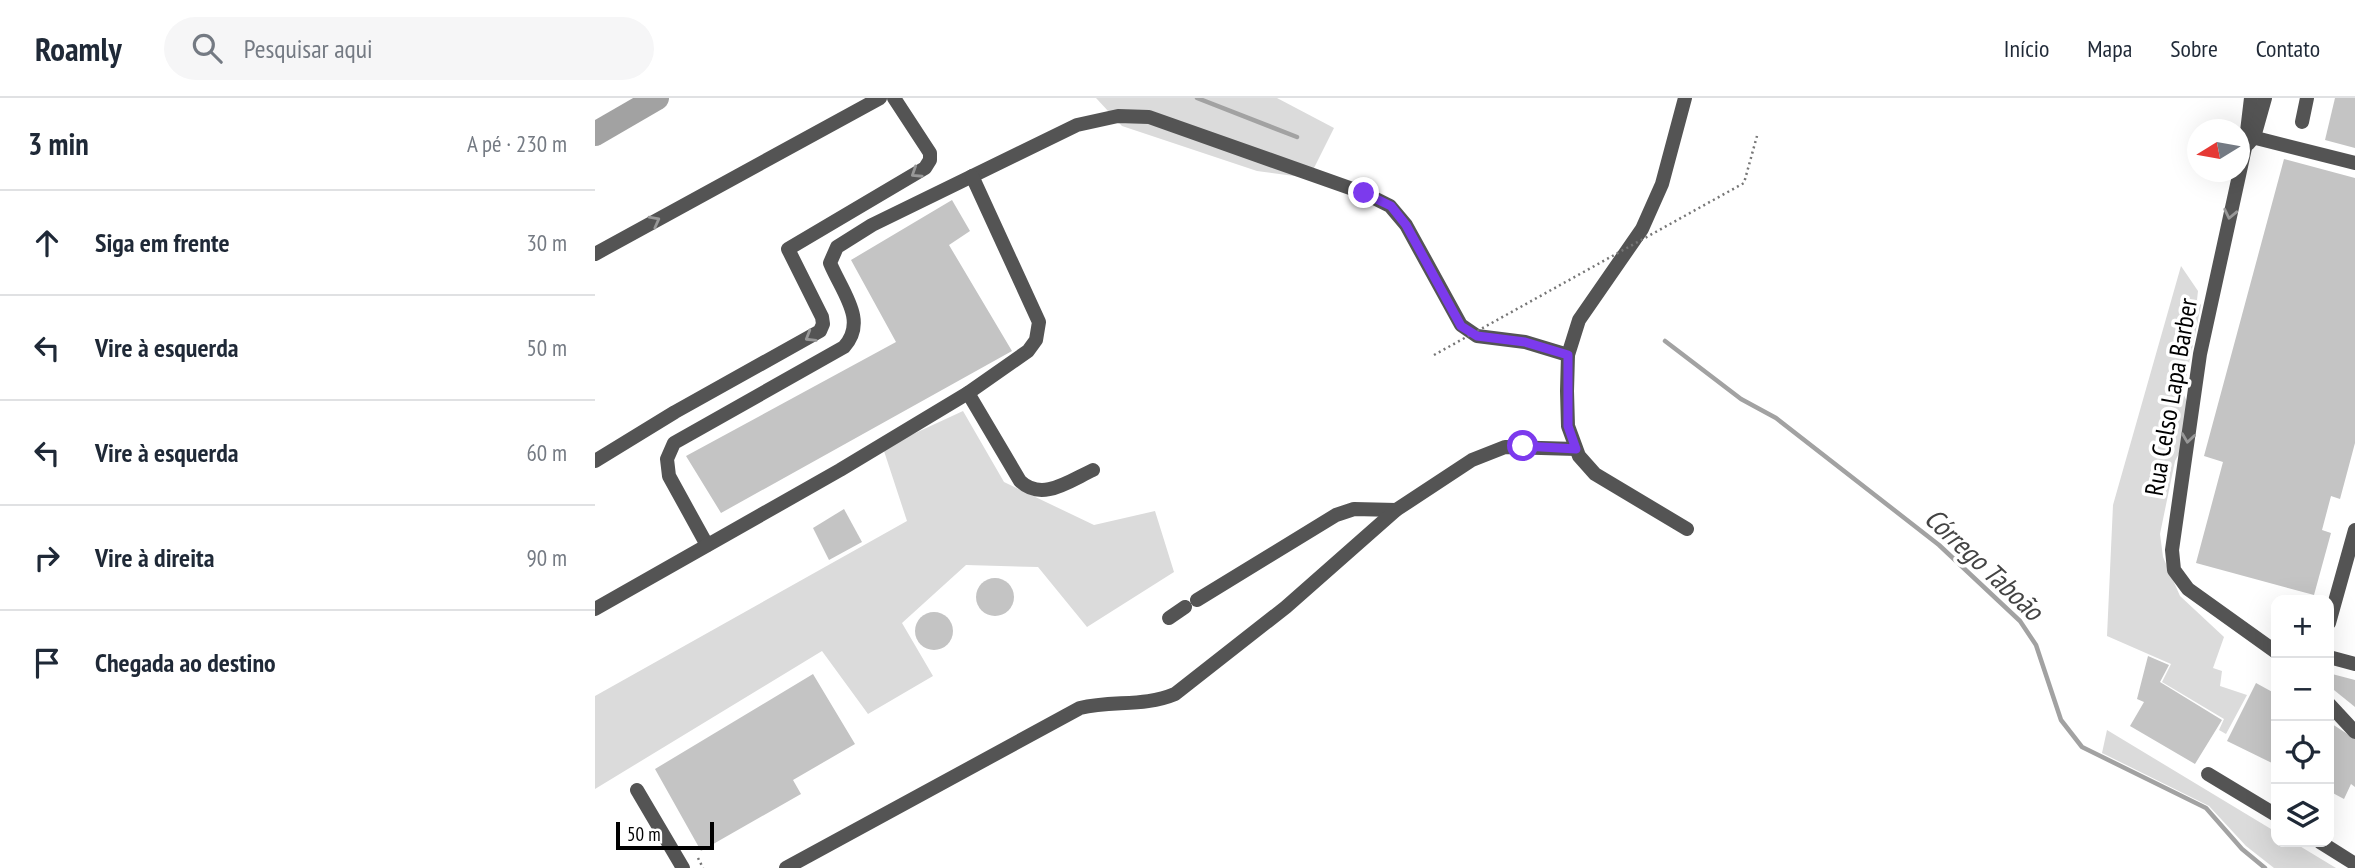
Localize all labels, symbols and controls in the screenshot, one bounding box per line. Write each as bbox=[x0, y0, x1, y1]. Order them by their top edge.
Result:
search box bbox=[164, 17, 654, 80]
text: Roamly bbox=[35, 27, 122, 70]
icon: search bbox=[188, 29, 226, 67]
text: Pesquisar aqui bbox=[244, 32, 373, 65]
text: Início bbox=[2004, 33, 2049, 64]
text: Mapa bbox=[2087, 33, 2132, 64]
text: Sobre bbox=[2170, 33, 2218, 64]
text: Contato bbox=[2256, 33, 2320, 64]
north arrow bbox=[2187, 119, 2250, 182]
text: 3 min bbox=[28, 124, 89, 163]
text: A pé · 230 m bbox=[467, 129, 567, 158]
one-way arrow bbox=[911, 165, 924, 178]
route end bbox=[1348, 177, 1379, 208]
one-way arrow bbox=[2224, 208, 2239, 220]
one-way arrow bbox=[648, 216, 660, 230]
icon: ahead bbox=[28, 224, 66, 262]
text: Siga em frente bbox=[95, 226, 230, 259]
text: 30 m bbox=[526, 228, 567, 257]
street label: Rua Celso Lapa Barber bbox=[2137, 295, 2204, 498]
icon: left bbox=[28, 329, 66, 367]
one-way arrow bbox=[804, 329, 817, 342]
text: Vire à esquerda bbox=[95, 331, 238, 364]
text: 50 m bbox=[526, 333, 567, 362]
route start bbox=[1507, 430, 1538, 461]
one-way arrow bbox=[2180, 432, 2195, 443]
icon: left bbox=[28, 434, 66, 472]
text: Vire à esquerda bbox=[95, 436, 238, 469]
text: 60 m bbox=[526, 438, 567, 467]
water label: Córrego Taboão bbox=[1917, 499, 2053, 629]
icon: right bbox=[28, 539, 66, 577]
text: Vire à direita bbox=[95, 541, 214, 574]
text: 90 m bbox=[526, 543, 567, 572]
map controls bbox=[2271, 595, 2334, 847]
button: + bbox=[2271, 595, 2334, 658]
icon: arrive bbox=[28, 644, 66, 682]
text: Chegada ao destino bbox=[95, 646, 276, 679]
button: − bbox=[2271, 658, 2334, 721]
button: locate bbox=[2271, 721, 2334, 784]
button: layers bbox=[2271, 784, 2334, 847]
scale bar bbox=[616, 819, 714, 851]
text: 50 m bbox=[627, 822, 661, 846]

